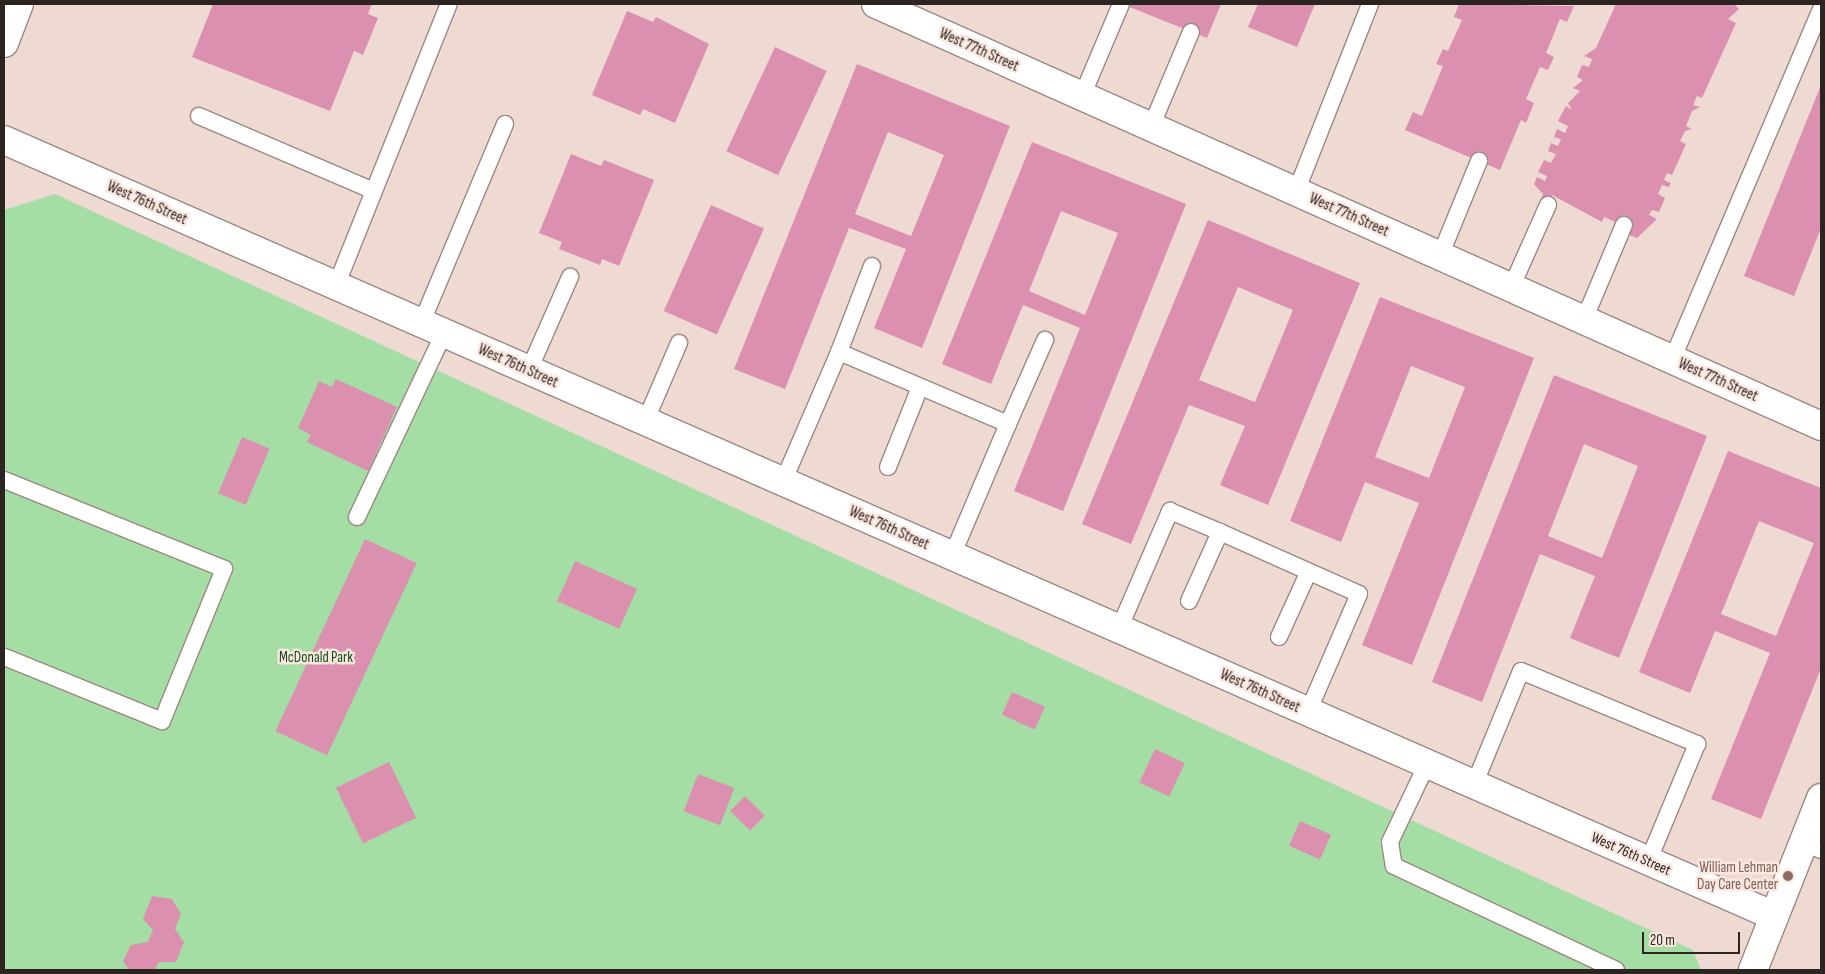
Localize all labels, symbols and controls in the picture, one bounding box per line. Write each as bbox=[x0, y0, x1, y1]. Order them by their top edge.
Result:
street label: West 77th Street bbox=[936, 24, 1022, 76]
street label: West 76th Street bbox=[104, 177, 190, 229]
street label: West 77th Street bbox=[1306, 189, 1392, 241]
street label: West 76th Street bbox=[475, 340, 561, 392]
street label: West 77th Street bbox=[1675, 354, 1761, 406]
street label: West 76th Street bbox=[846, 502, 932, 554]
park label: McDonald Park bbox=[279, 649, 353, 667]
street label: West 76th Street bbox=[1217, 665, 1303, 717]
street label: West 76th Street bbox=[1588, 828, 1674, 880]
place label: William Lehman Day Care Center bbox=[1697, 858, 1778, 893]
marker: William Lehman Day Care Center bbox=[1782, 870, 1794, 882]
scale bar bbox=[1645, 922, 1742, 954]
text: 20 m bbox=[1650, 931, 1675, 950]

